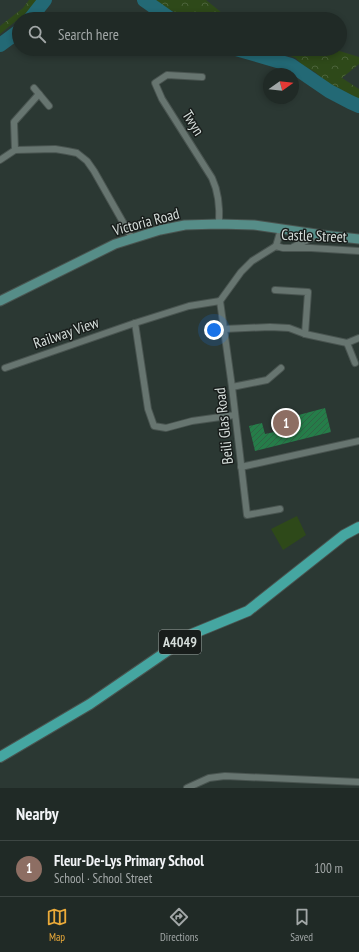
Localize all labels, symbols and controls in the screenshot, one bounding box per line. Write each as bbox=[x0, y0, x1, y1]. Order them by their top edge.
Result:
search box bbox=[12, 12, 347, 56]
icon: search bbox=[26, 23, 48, 45]
text: Search here bbox=[58, 25, 119, 44]
north arrow bbox=[263, 68, 299, 104]
street label: Twyn bbox=[178, 107, 208, 139]
street label: Victoria Road bbox=[110, 204, 181, 240]
street label: Castle Street bbox=[281, 225, 347, 246]
street label: Railway View bbox=[31, 312, 101, 353]
your location bbox=[204, 320, 224, 340]
street label: Beili Glas Road bbox=[210, 387, 237, 465]
pin: 1 bbox=[273, 408, 299, 438]
road number: A4049 bbox=[159, 630, 201, 654]
text: Nearby bbox=[16, 803, 59, 825]
text: Fleur-De-Lys Primary School bbox=[54, 851, 204, 870]
text: 1 bbox=[26, 860, 32, 877]
text: 100 m bbox=[314, 860, 343, 877]
text: School · School Street bbox=[54, 870, 152, 887]
tab: Map bbox=[46, 906, 68, 944]
tab: Directions bbox=[160, 906, 198, 944]
tab: Saved bbox=[290, 906, 313, 944]

